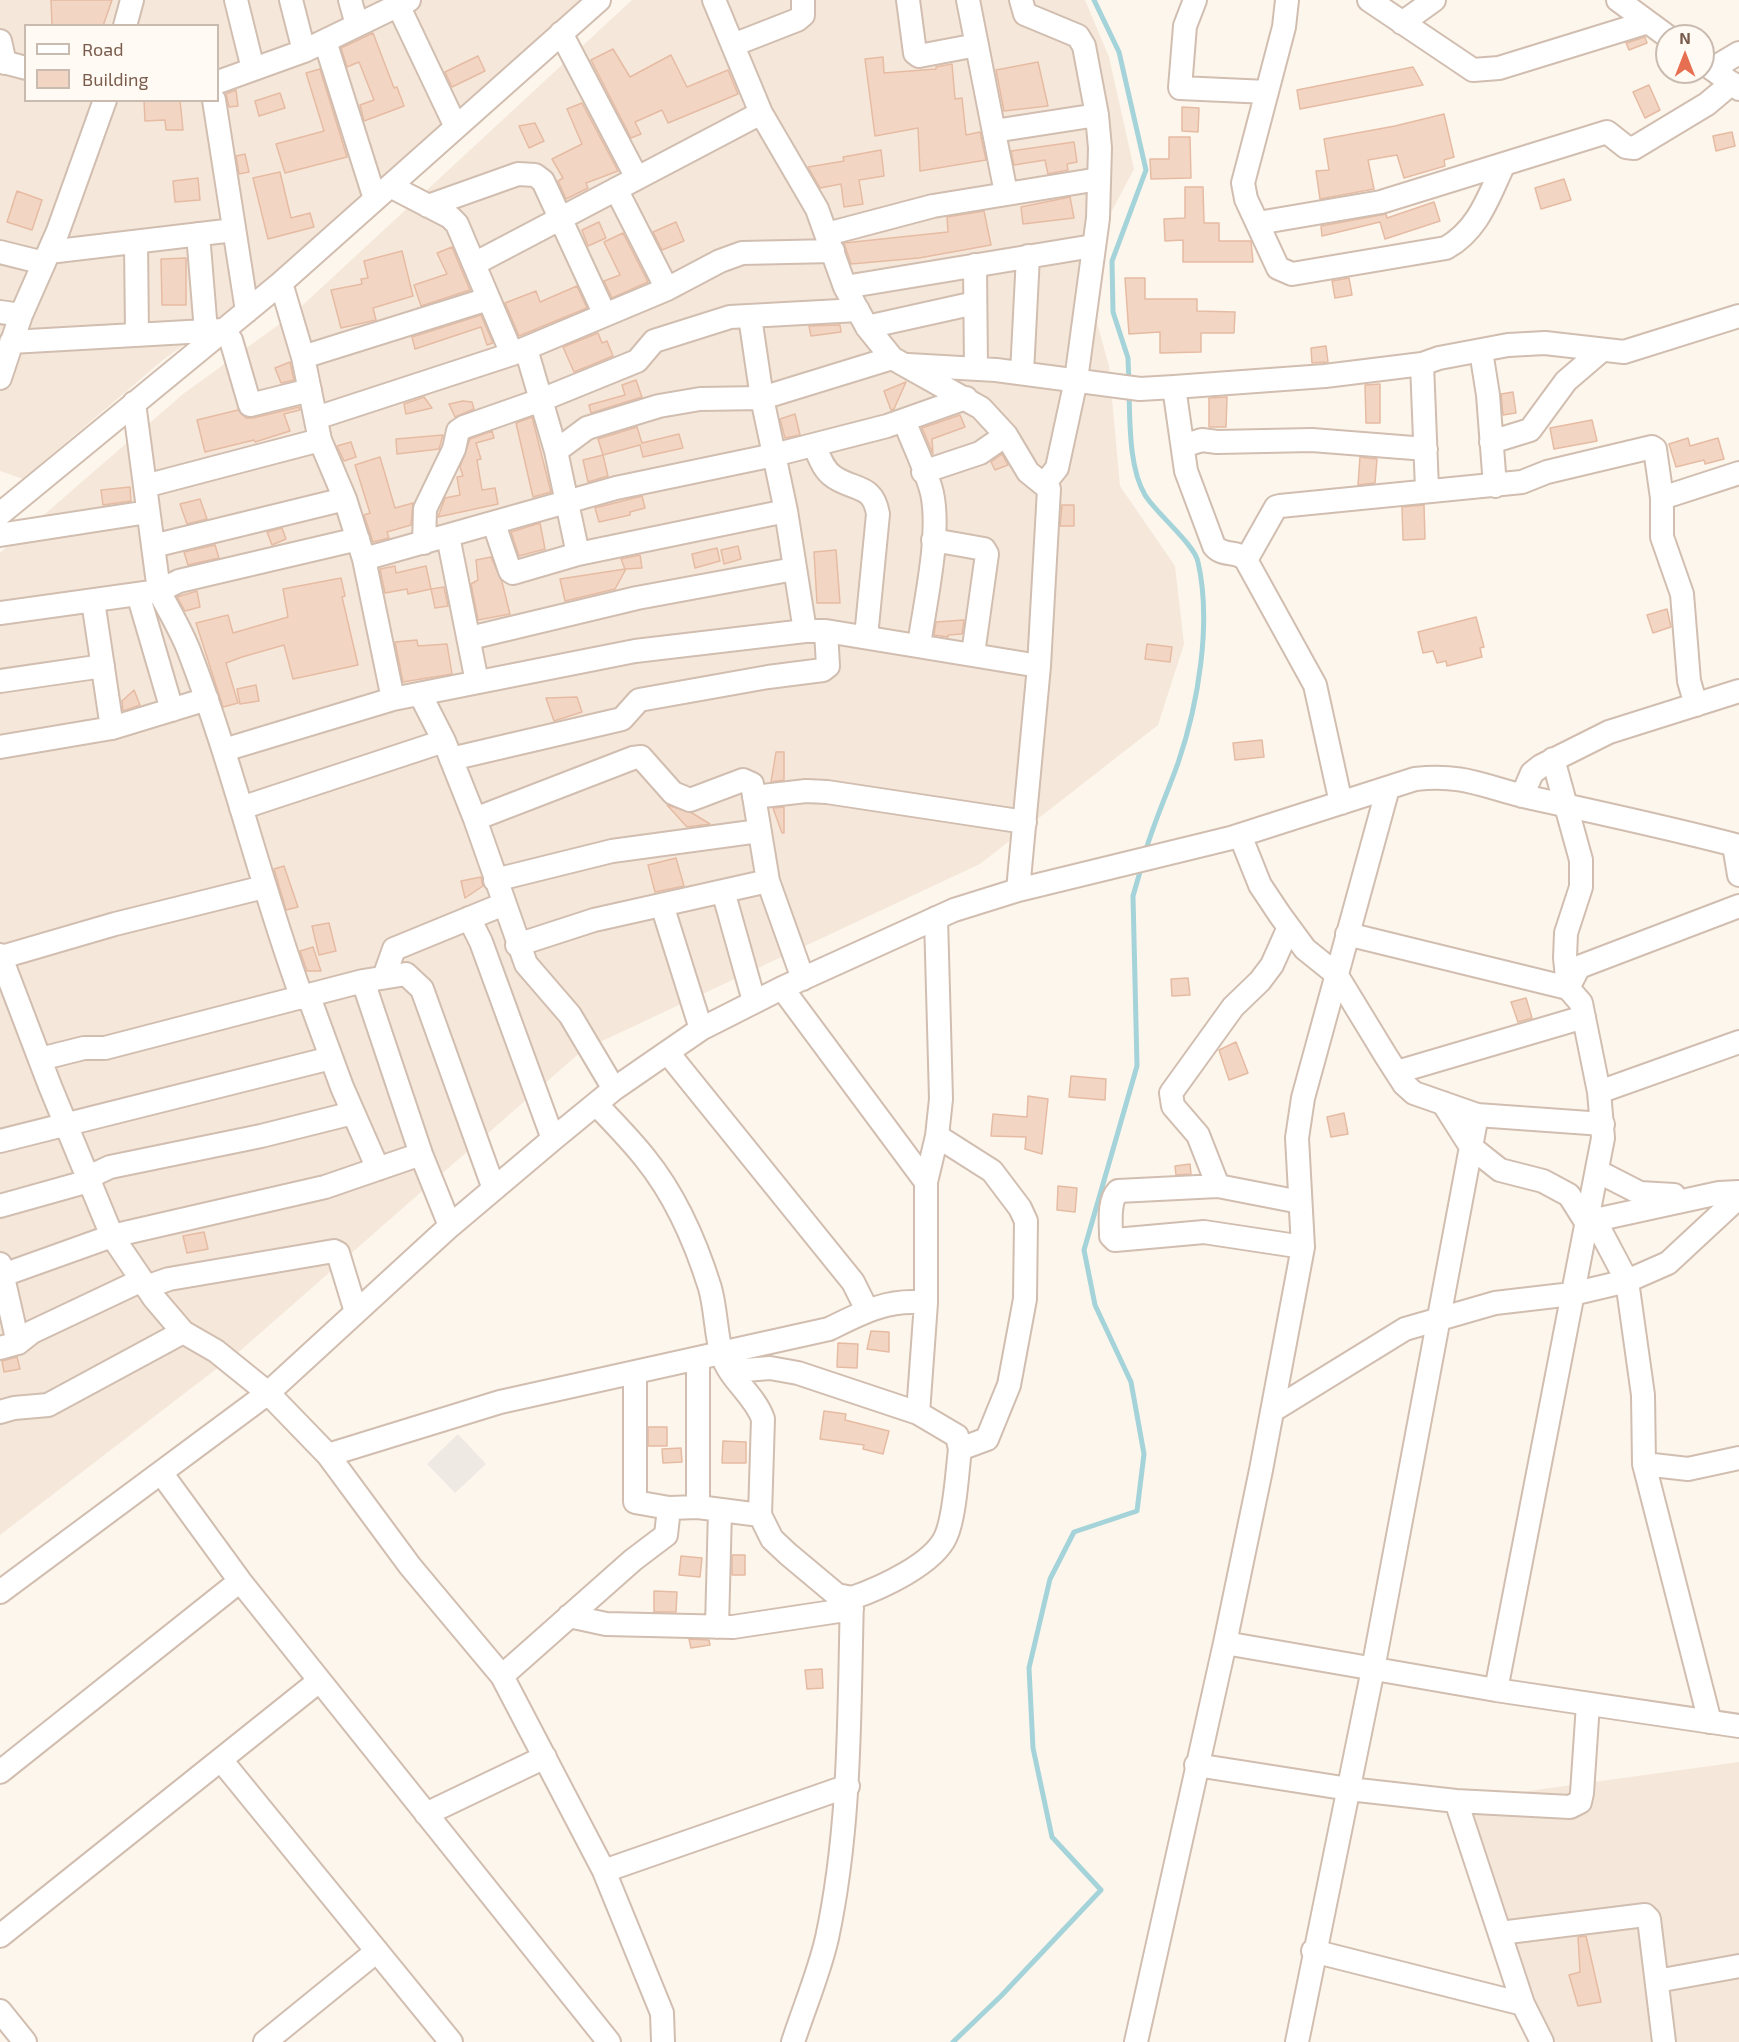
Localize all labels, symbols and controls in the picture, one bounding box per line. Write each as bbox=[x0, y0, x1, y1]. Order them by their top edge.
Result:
legend bbox=[24, 24, 219, 102]
north arrow bbox=[1655, 24, 1715, 84]
text: N bbox=[1679, 28, 1691, 47]
text: Road bbox=[82, 38, 123, 60]
text: Building bbox=[82, 68, 149, 90]

